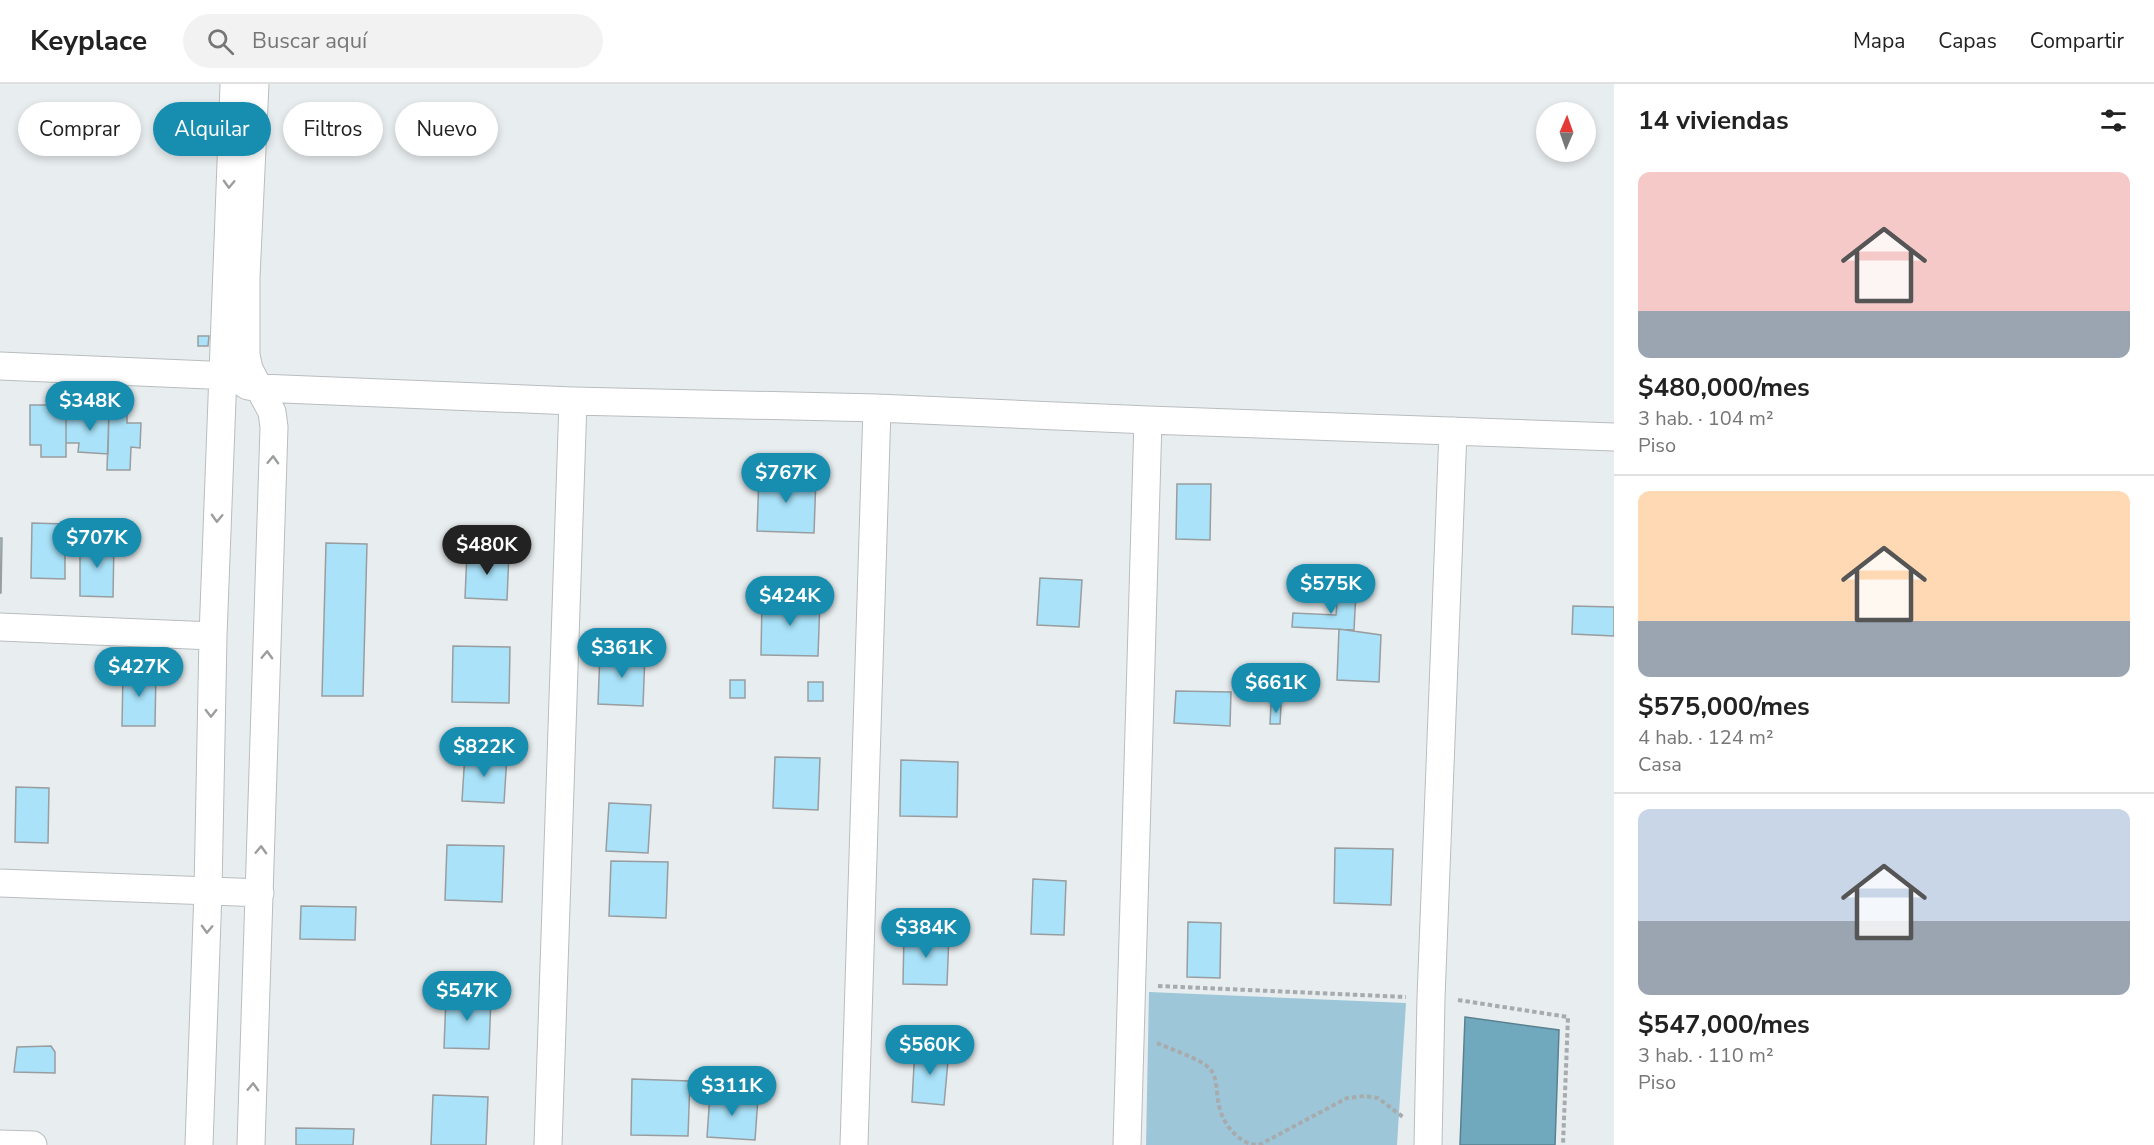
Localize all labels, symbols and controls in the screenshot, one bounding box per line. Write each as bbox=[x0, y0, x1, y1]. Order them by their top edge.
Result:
search box bbox=[183, 14, 603, 68]
text: Keyplace bbox=[30, 22, 147, 60]
icon: search bbox=[204, 25, 237, 58]
text: Buscar aquí bbox=[252, 26, 367, 56]
text: Mapa bbox=[1853, 27, 1905, 55]
text: Capas bbox=[1938, 27, 1997, 55]
text: Compartir bbox=[2030, 27, 2124, 55]
chip: Comprar bbox=[18, 102, 141, 156]
chip: Alquilar bbox=[153, 102, 271, 156]
chip: Filtros bbox=[283, 102, 383, 156]
chip: Nuevo bbox=[395, 102, 498, 156]
north arrow bbox=[1536, 102, 1596, 162]
map controls bbox=[1536, 102, 1596, 162]
text: 14 viviendas bbox=[1638, 103, 1789, 138]
icon: filters bbox=[2097, 104, 2130, 137]
one-way arrow bbox=[223, 180, 236, 189]
icon: home bbox=[1830, 211, 1938, 319]
text: $480,000/mes bbox=[1638, 370, 1810, 405]
pin: $348K bbox=[48, 381, 132, 432]
text: $348K bbox=[59, 387, 121, 414]
text: 3 hab. · 104 m² bbox=[1638, 405, 1774, 432]
text: Piso bbox=[1638, 432, 1676, 459]
pin: $767K bbox=[744, 453, 828, 504]
one-way arrow bbox=[267, 455, 280, 464]
text: $767K bbox=[755, 459, 817, 486]
one-way arrow bbox=[211, 513, 224, 522]
pin: $707K bbox=[55, 518, 139, 569]
text: $707K bbox=[66, 524, 128, 551]
pin: $480K bbox=[445, 525, 529, 576]
icon: home bbox=[1830, 530, 1938, 638]
text: $480K bbox=[456, 531, 518, 558]
pin: $575K bbox=[1289, 564, 1373, 615]
text: $575K bbox=[1300, 570, 1362, 597]
pin: $424K bbox=[748, 576, 832, 627]
text: $424K bbox=[759, 582, 821, 609]
pin: $361K bbox=[580, 628, 664, 679]
text: $361K bbox=[591, 634, 653, 661]
pin: $427K bbox=[97, 647, 181, 698]
one-way arrow bbox=[261, 650, 273, 659]
text: $427K bbox=[108, 653, 170, 680]
pin: $661K bbox=[1234, 663, 1318, 714]
text: $661K bbox=[1245, 669, 1307, 696]
text: $575,000/mes bbox=[1638, 689, 1810, 724]
one-way arrow bbox=[205, 708, 217, 717]
text: 4 hab. · 124 m² bbox=[1638, 724, 1774, 751]
pin: $822K bbox=[442, 727, 526, 778]
text: $822K bbox=[453, 733, 515, 760]
text: Casa bbox=[1638, 751, 1682, 778]
one-way arrow bbox=[255, 845, 267, 854]
icon: home bbox=[1830, 848, 1938, 956]
pin: $384K bbox=[884, 908, 968, 959]
text: $384K bbox=[895, 914, 957, 941]
one-way arrow bbox=[201, 924, 213, 933]
pin: $547K bbox=[425, 971, 509, 1022]
text: $547K bbox=[436, 977, 498, 1004]
text: $547,000/mes bbox=[1638, 1007, 1810, 1042]
pin: $560K bbox=[888, 1025, 972, 1076]
text: $560K bbox=[899, 1031, 961, 1058]
text: 3 hab. · 110 m² bbox=[1638, 1042, 1774, 1069]
pin: $311K bbox=[690, 1066, 774, 1117]
text: Piso bbox=[1638, 1069, 1676, 1096]
text: $311K bbox=[701, 1072, 763, 1099]
one-way arrow bbox=[247, 1082, 259, 1091]

